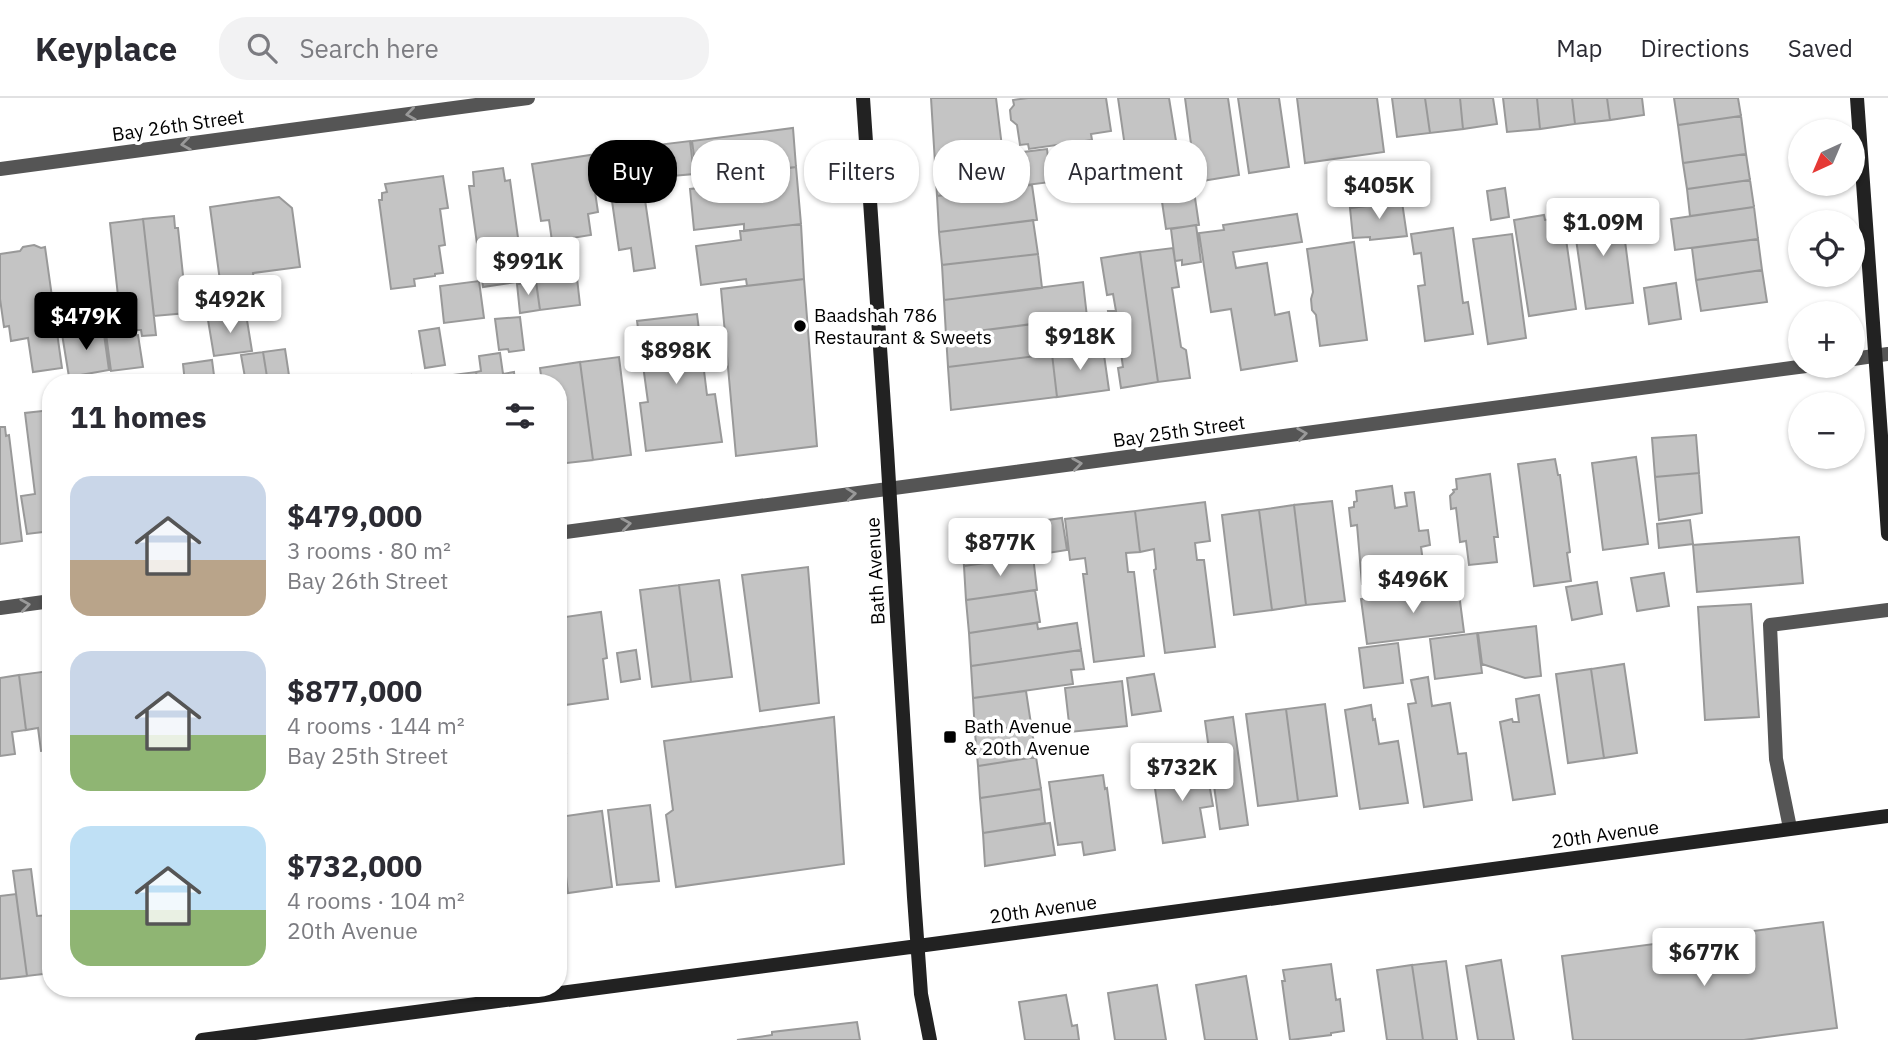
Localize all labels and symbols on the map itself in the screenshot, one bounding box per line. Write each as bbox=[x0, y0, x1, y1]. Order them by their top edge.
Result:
street label: Bay 26th Street bbox=[110, 104, 246, 146]
one-way arrow bbox=[406, 106, 417, 121]
north arrow bbox=[1788, 119, 1866, 196]
one-way arrow bbox=[180, 136, 192, 151]
pin: $405K bbox=[1330, 162, 1428, 221]
pin: $1.09M bbox=[1546, 198, 1660, 258]
pin: $991K bbox=[479, 238, 577, 297]
pin: $492K bbox=[181, 275, 279, 335]
pin: $479K bbox=[37, 292, 135, 352]
place label: Baadshah 786 Restaurant & Sweets bbox=[814, 303, 992, 349]
pin: $918K bbox=[1031, 313, 1129, 372]
marker: Baadshah 786 Restaurant & Sweets bbox=[792, 318, 808, 334]
pin: $898K bbox=[627, 327, 725, 386]
street label: Bay 25th Street bbox=[1111, 410, 1247, 452]
one-way arrow bbox=[1296, 426, 1308, 441]
one-way arrow bbox=[1071, 457, 1083, 472]
one-way arrow bbox=[846, 487, 857, 502]
street label: Bath Avenue bbox=[860, 516, 890, 626]
one-way arrow bbox=[620, 517, 632, 532]
pin: $877K bbox=[951, 518, 1049, 578]
pin: $496K bbox=[1364, 556, 1462, 615]
one-way arrow bbox=[20, 597, 31, 612]
place label: Bath Avenue & 20th Avenue bbox=[964, 714, 1090, 760]
marker: Bath Avenue & 20th Avenue bbox=[942, 729, 958, 745]
pin: $732K bbox=[1133, 744, 1231, 803]
street label: 20th Avenue bbox=[1550, 815, 1660, 853]
street label: 20th Avenue bbox=[988, 890, 1098, 928]
pin: $677K bbox=[1655, 928, 1753, 988]

